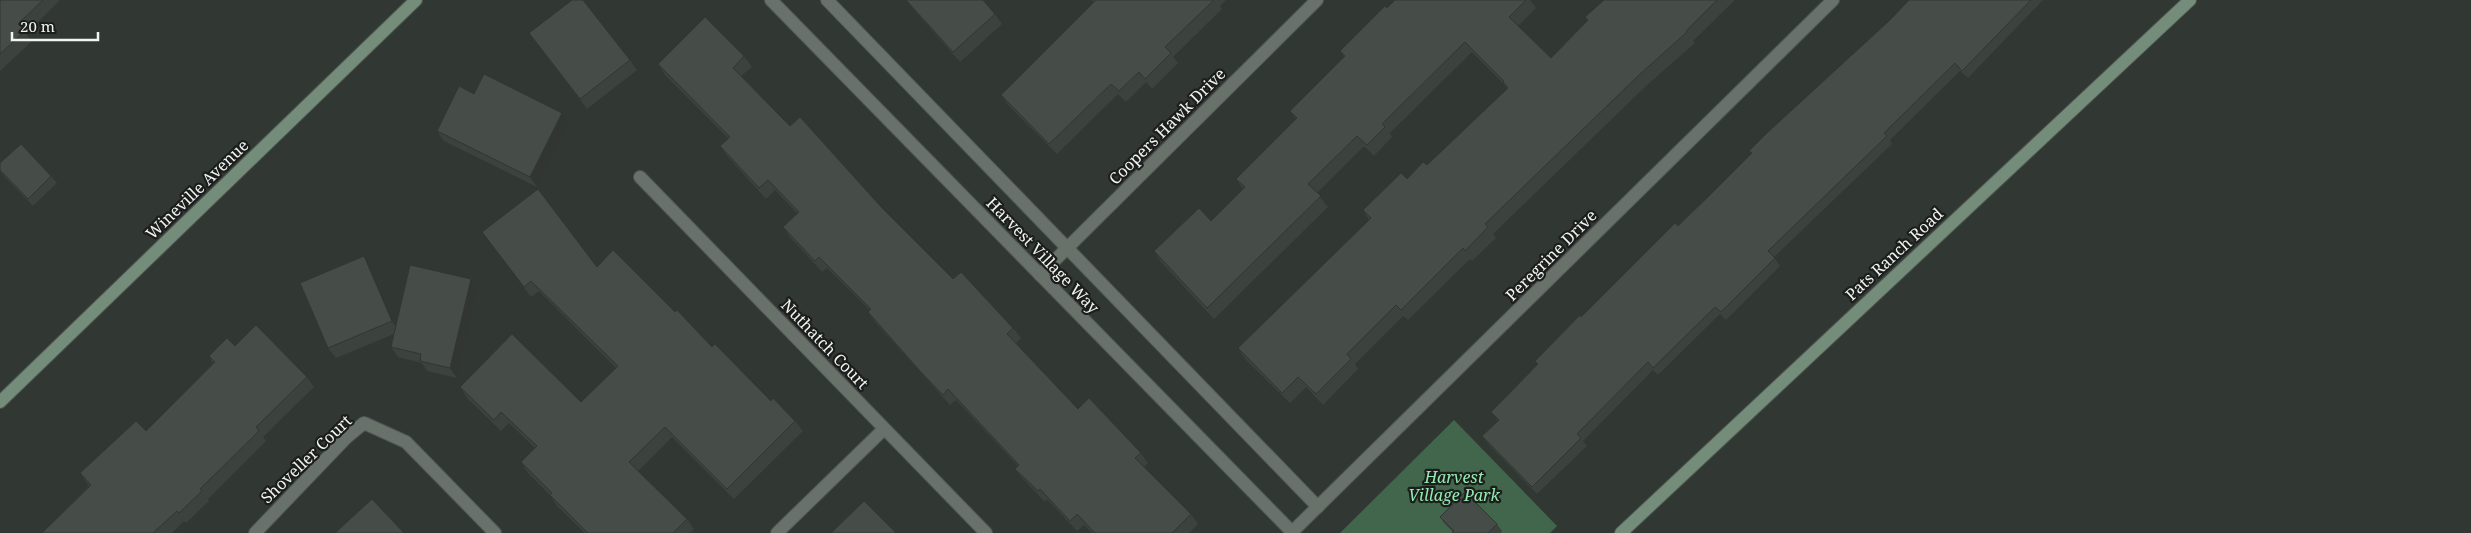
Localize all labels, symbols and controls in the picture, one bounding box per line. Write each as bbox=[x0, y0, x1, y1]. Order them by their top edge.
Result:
scale bar bbox=[12, 10, 99, 42]
text: 20 m bbox=[20, 16, 55, 36]
street label: Coopers Hawk Drive bbox=[1104, 63, 1230, 189]
street label: Wineville Avenue bbox=[141, 134, 253, 244]
street label: Harvest Village Way bbox=[982, 192, 1105, 319]
street label: Pats Ranch Road bbox=[1840, 203, 1948, 305]
street label: Peregrine Drive bbox=[1501, 205, 1601, 305]
street label: Nuthatch Court bbox=[776, 294, 874, 394]
street label: Shoveller Court bbox=[256, 410, 357, 508]
park label: Harvest Village Park bbox=[1408, 466, 1501, 506]

